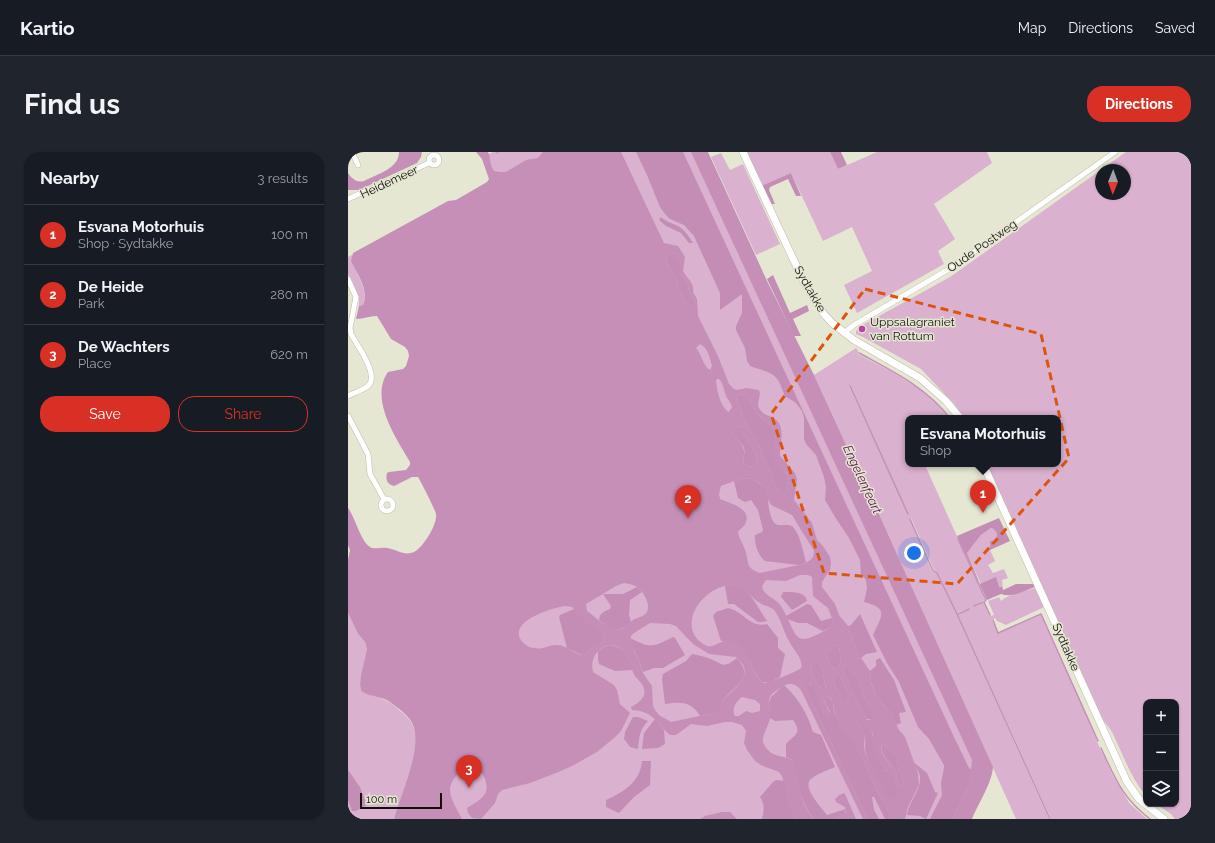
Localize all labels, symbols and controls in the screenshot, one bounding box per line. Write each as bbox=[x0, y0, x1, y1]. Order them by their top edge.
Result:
text: Kartio bbox=[20, 17, 75, 39]
text: Map bbox=[1018, 20, 1046, 36]
text: Directions bbox=[1068, 20, 1133, 36]
text: Saved bbox=[1155, 20, 1195, 36]
button: Directions bbox=[1087, 86, 1191, 122]
text: Find us bbox=[24, 88, 120, 121]
street label: Heidemeer bbox=[358, 162, 421, 202]
north arrow bbox=[1095, 164, 1131, 200]
text: Nearby bbox=[40, 168, 99, 188]
text: 3 results bbox=[258, 171, 308, 186]
street label: Oude Postweg bbox=[944, 217, 1020, 275]
text: Esvana Motorhuis bbox=[78, 218, 204, 236]
text: 1 bbox=[50, 227, 56, 242]
text: 100 m bbox=[271, 227, 308, 242]
text: Shop · Sydtakke bbox=[78, 236, 173, 251]
street label: Sydtakke bbox=[791, 263, 829, 315]
text: De Heide bbox=[78, 278, 144, 296]
text: 2 bbox=[49, 287, 57, 302]
text: 280 m bbox=[270, 287, 308, 302]
text: Park bbox=[78, 296, 105, 311]
place label: Uppsalagraniet van Rottum bbox=[870, 315, 955, 343]
marker: Uppsalagraniet van Rottum bbox=[857, 324, 867, 334]
text: De Wachters bbox=[78, 338, 170, 356]
text: 3 bbox=[49, 347, 57, 362]
text: 620 m bbox=[270, 347, 308, 362]
text: Place bbox=[78, 356, 111, 371]
button: Save bbox=[40, 396, 170, 432]
button: Share bbox=[178, 396, 308, 432]
popup bbox=[905, 415, 1061, 467]
text: Esvana Motorhuis bbox=[920, 425, 1046, 443]
water label: Engelenfeart bbox=[840, 442, 885, 517]
text: Shop bbox=[920, 443, 951, 458]
pin: 1 bbox=[970, 480, 996, 513]
pin: 2 bbox=[675, 485, 701, 518]
your location bbox=[904, 543, 924, 563]
street label: Sydtakke bbox=[1049, 621, 1083, 673]
map controls bbox=[1143, 699, 1179, 807]
button: + bbox=[1143, 699, 1179, 735]
button: − bbox=[1143, 735, 1179, 771]
pin: 3 bbox=[456, 755, 482, 788]
button: layers bbox=[1143, 771, 1179, 807]
scale bar bbox=[360, 791, 442, 810]
text: 100 m bbox=[366, 793, 397, 806]

